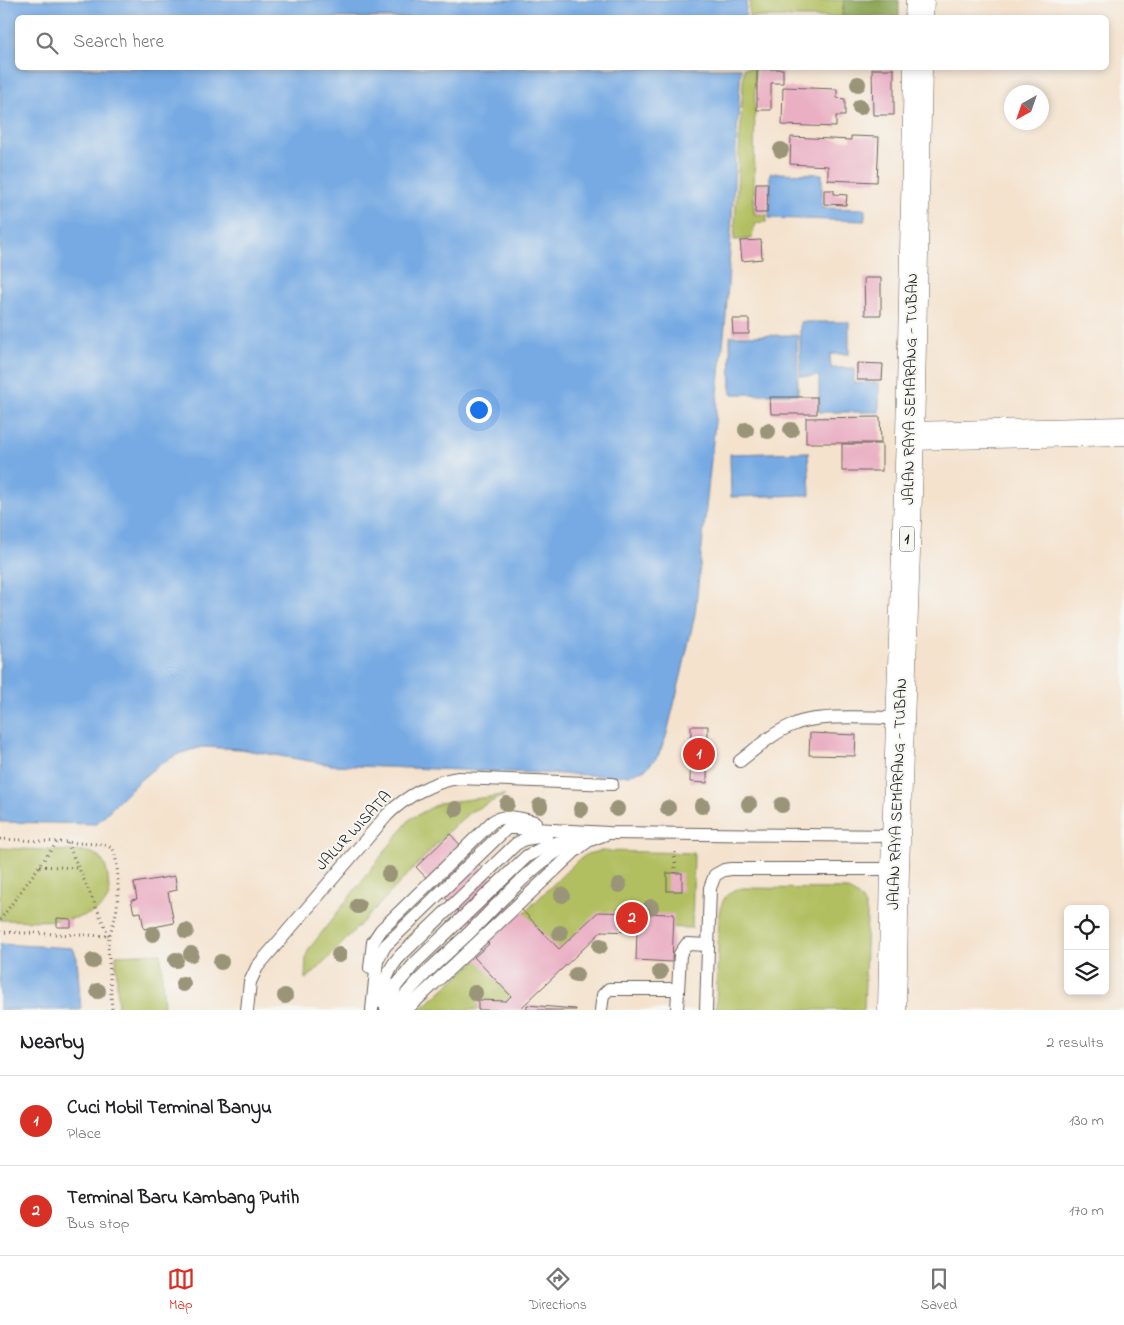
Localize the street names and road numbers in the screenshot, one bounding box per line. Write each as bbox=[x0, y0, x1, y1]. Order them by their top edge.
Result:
street label: JALAN RAYA SEMARANG - TUBAN bbox=[897, 273, 925, 505]
road number: 1 bbox=[900, 526, 914, 552]
street label: JALAN RAYA SEMARANG - TUBAN bbox=[882, 678, 914, 910]
street label: JALUR WISATA bbox=[310, 785, 398, 876]

